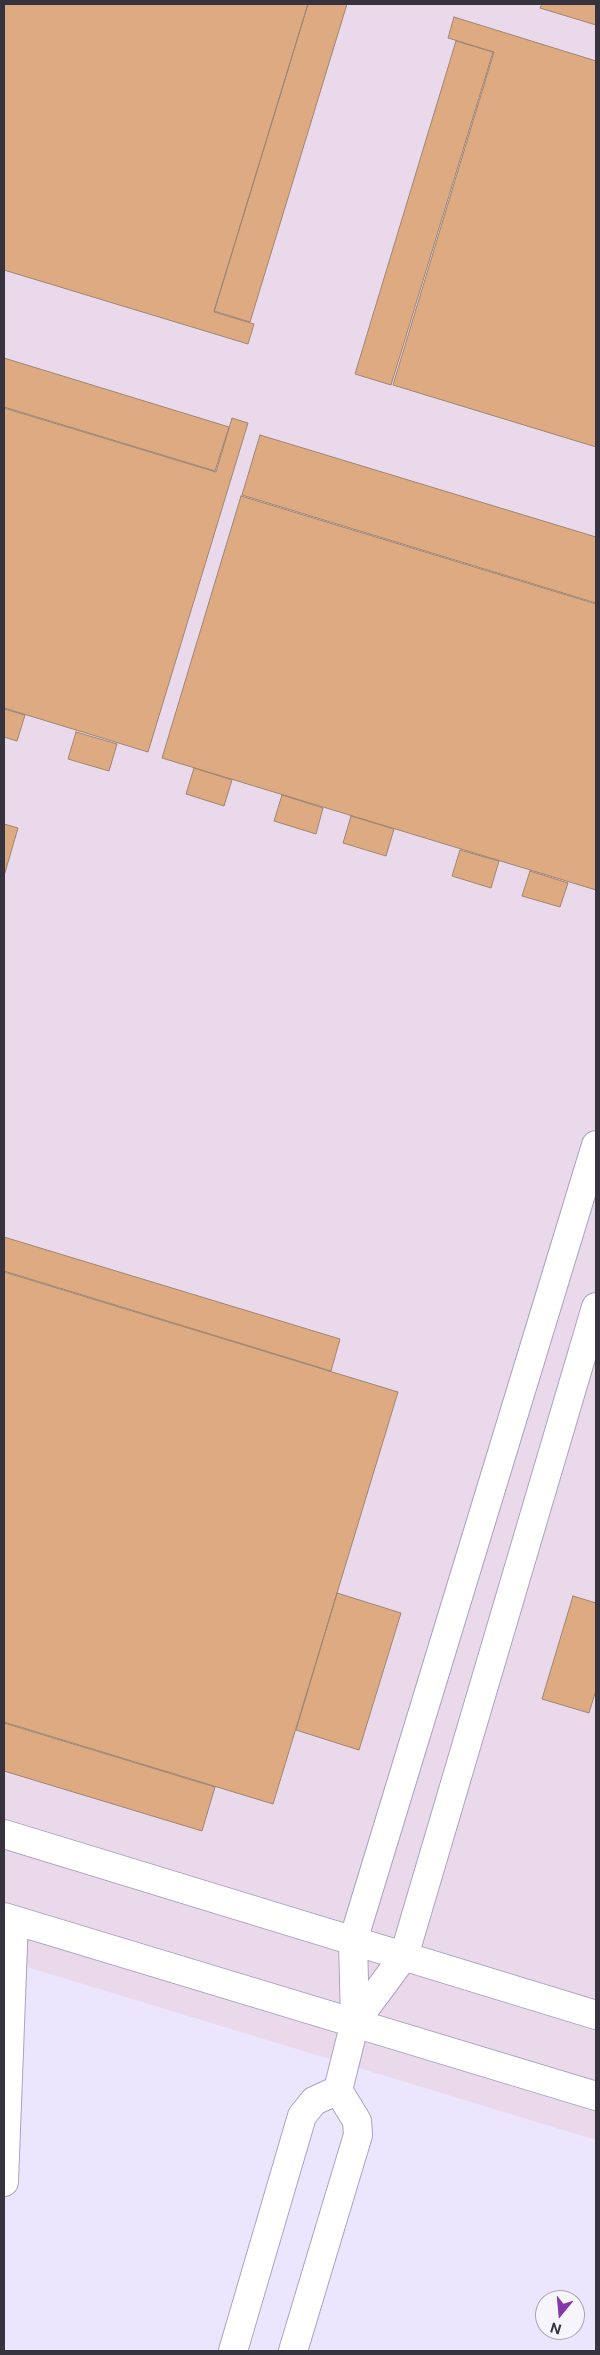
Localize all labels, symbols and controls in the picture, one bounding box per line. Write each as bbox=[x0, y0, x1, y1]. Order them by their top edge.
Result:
north arrow bbox=[535, 2290, 585, 2340]
text: N bbox=[548, 2319, 563, 2338]

